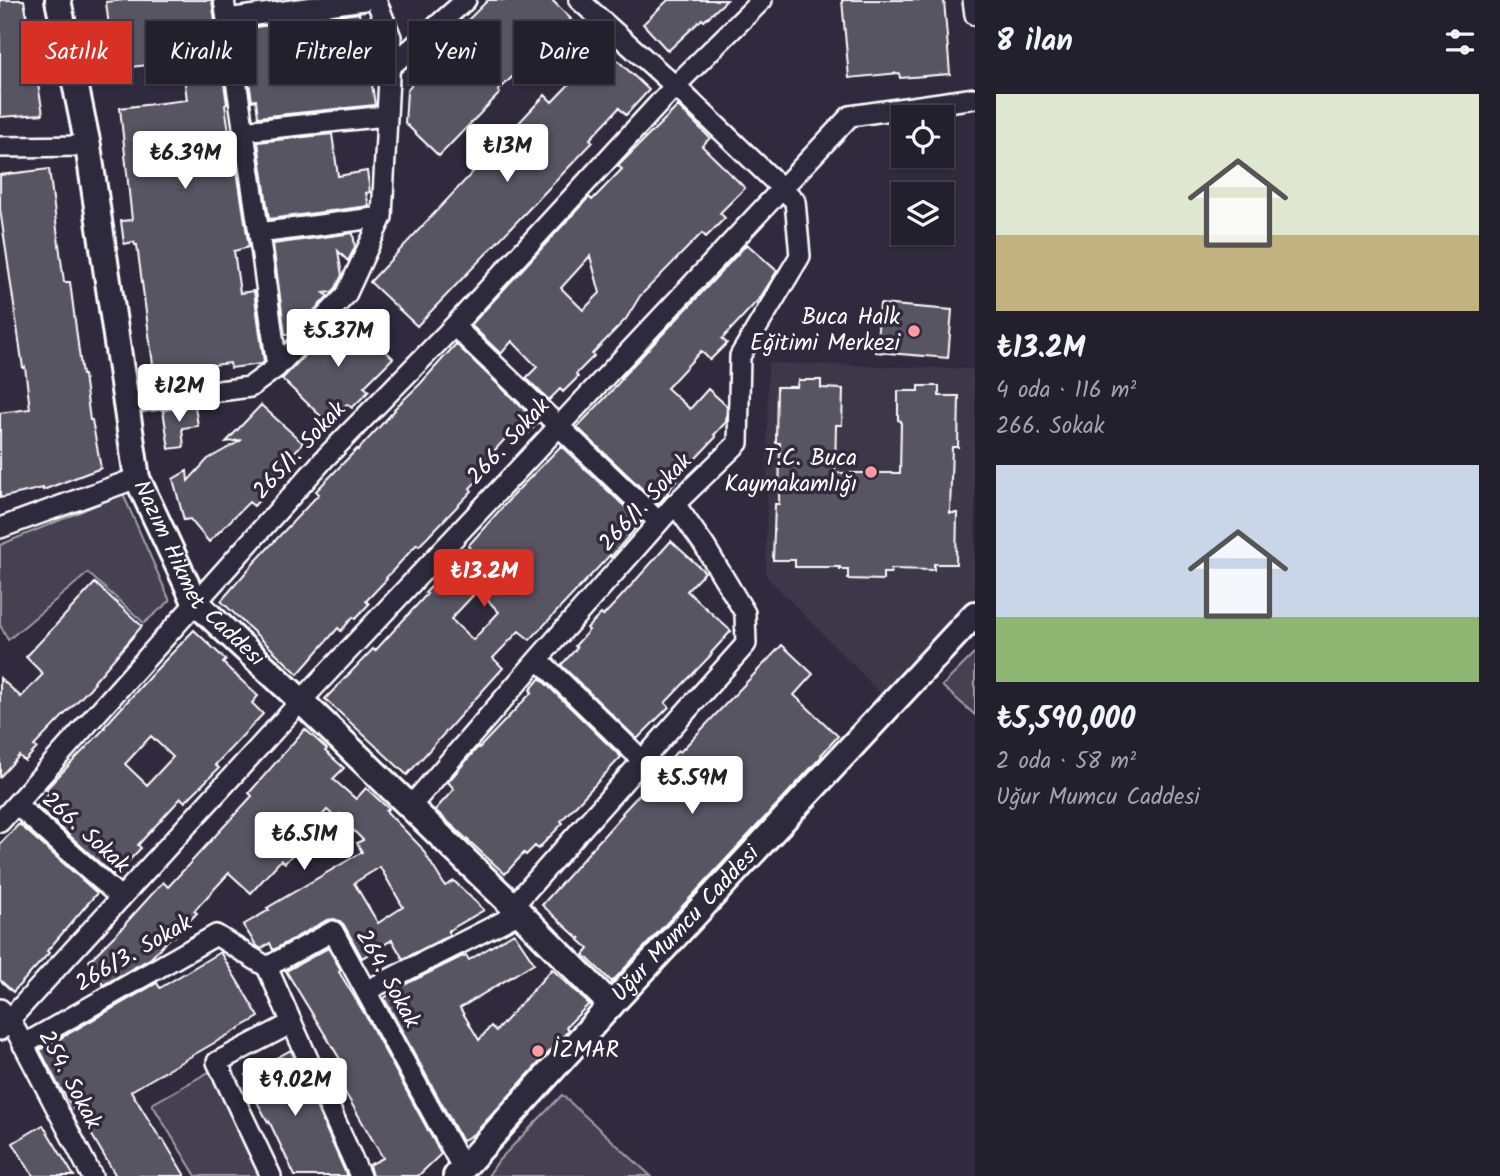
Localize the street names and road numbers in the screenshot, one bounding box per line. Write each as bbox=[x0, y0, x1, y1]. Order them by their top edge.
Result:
street label: 266. Sokak bbox=[459, 390, 559, 494]
street label: 265/1. Sokak bbox=[245, 393, 355, 508]
street label: 266/1. Sokak bbox=[591, 445, 702, 561]
street label: Nazım Hikmet Caddesi bbox=[123, 474, 274, 677]
street label: 266. Sokak bbox=[33, 783, 138, 883]
street label: Uğur Mumcu Caddesi bbox=[603, 836, 770, 1011]
street label: 266/3. Sokak bbox=[69, 906, 199, 1002]
street label: 264. Sokak bbox=[345, 923, 429, 1035]
street label: 254. Sokak bbox=[28, 1024, 110, 1136]

